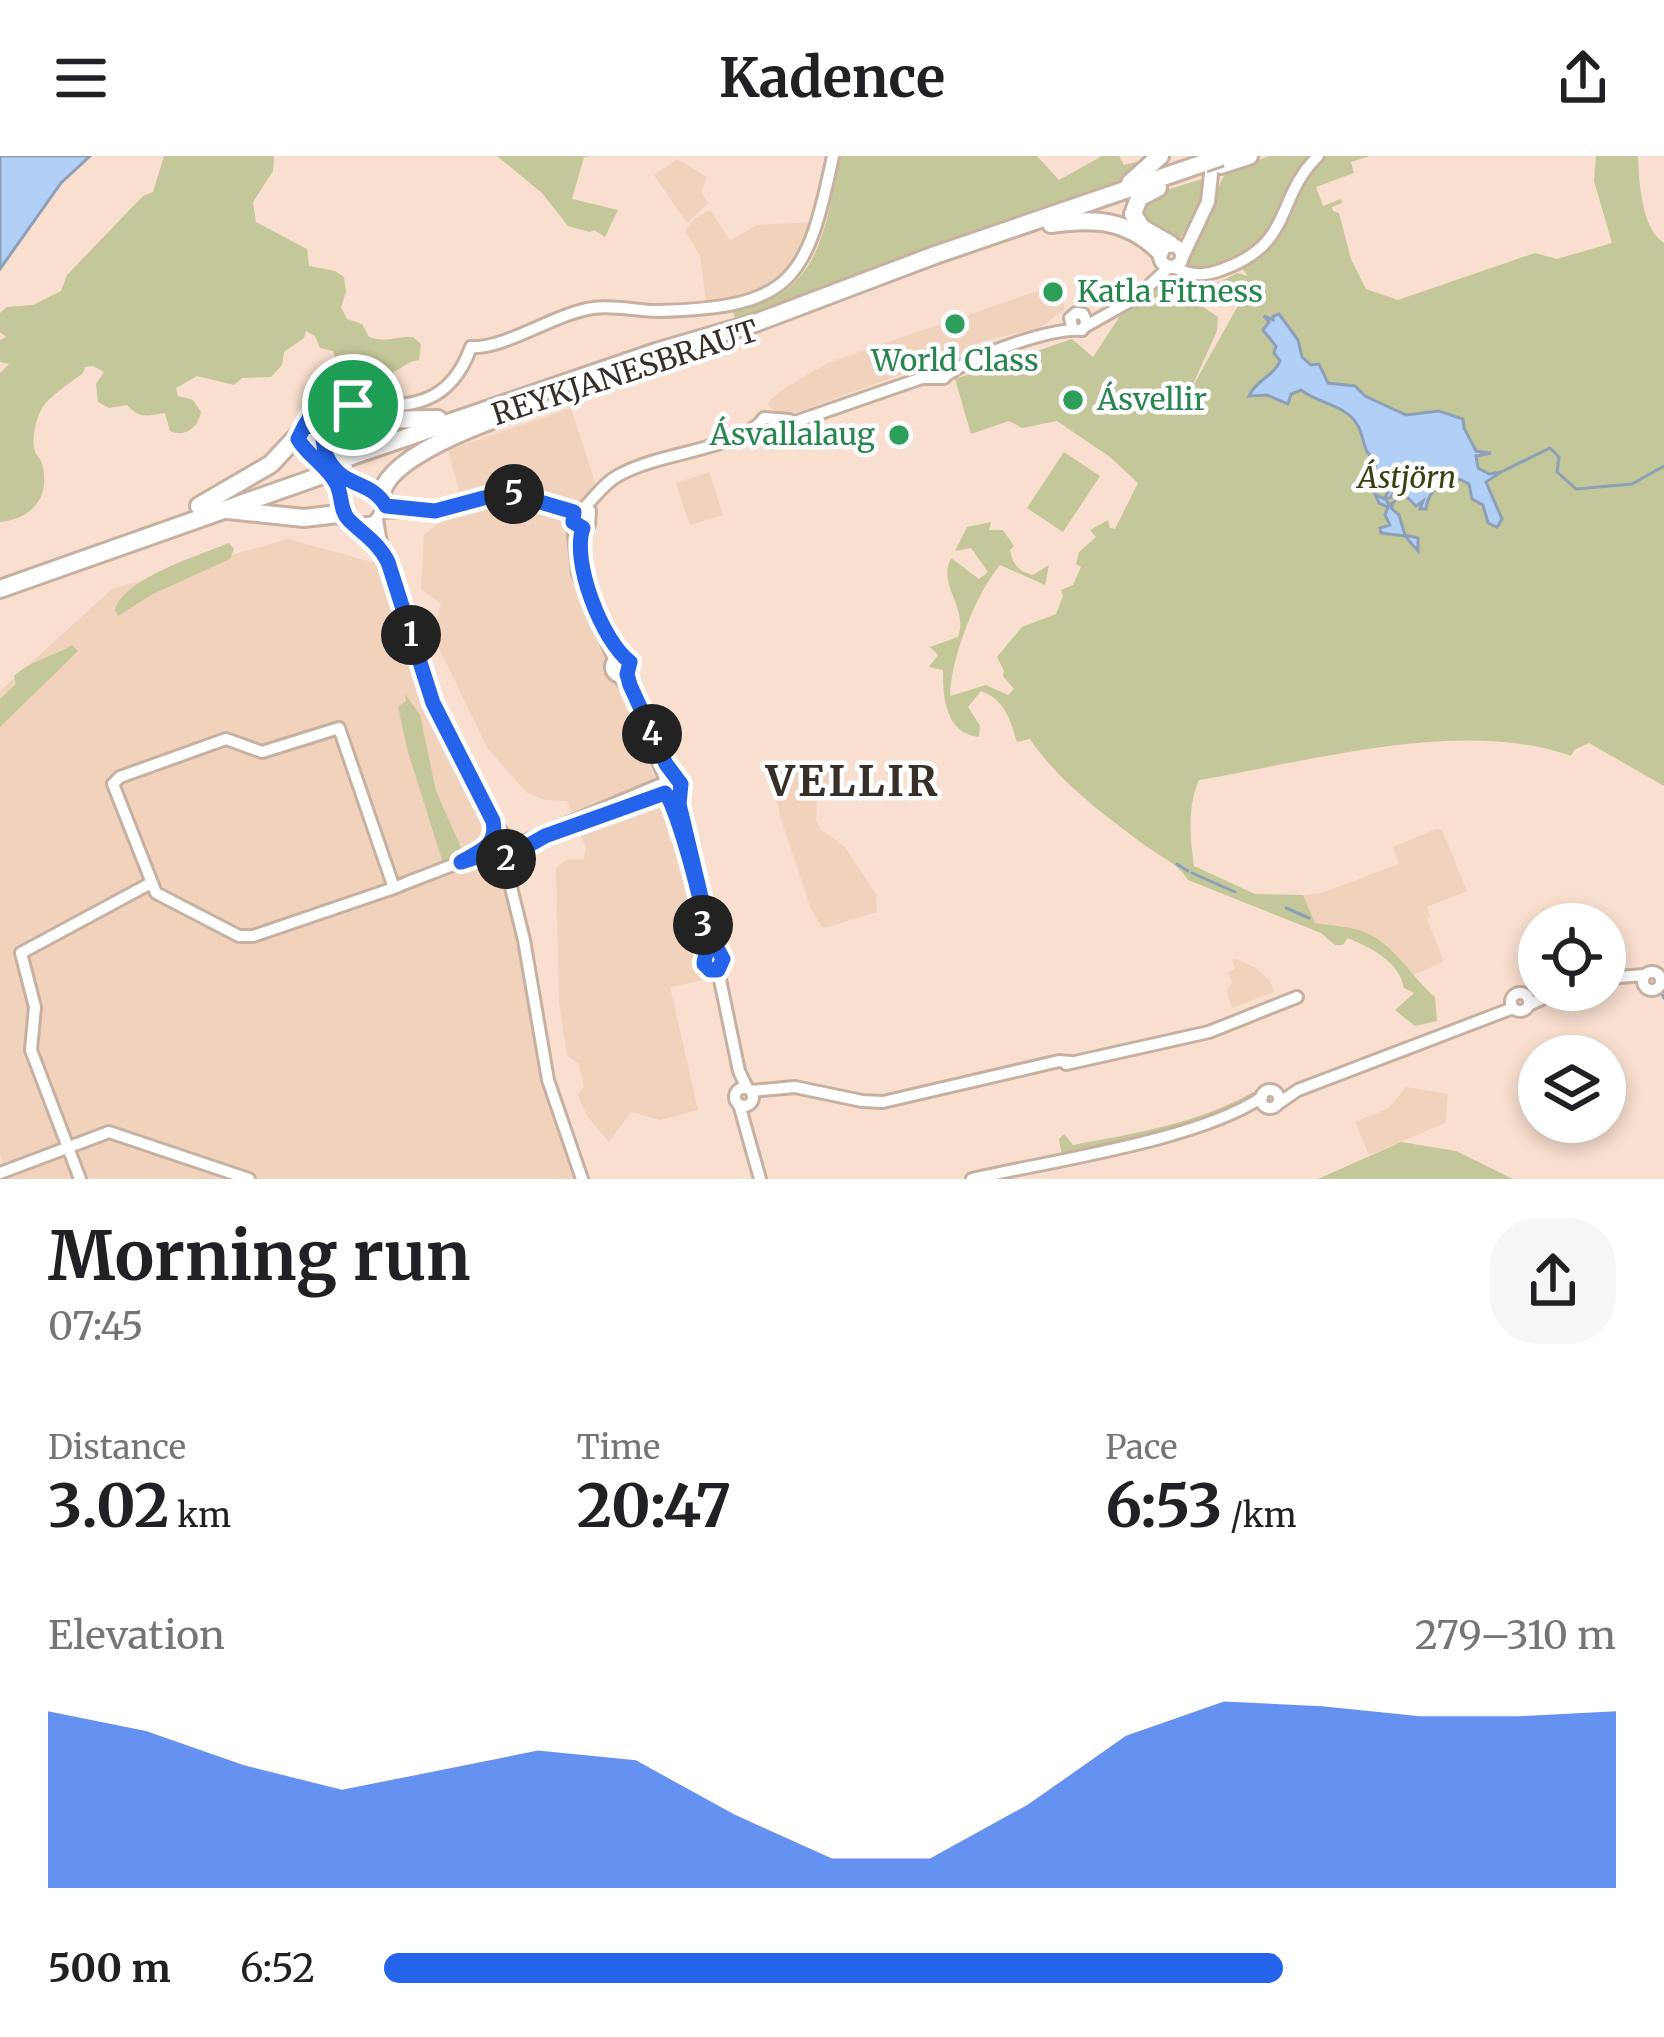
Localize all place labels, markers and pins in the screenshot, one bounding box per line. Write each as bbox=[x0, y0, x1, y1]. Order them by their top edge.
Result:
place label: Katla Fitness bbox=[1077, 272, 1263, 310]
marker: Katla Fitness bbox=[1040, 279, 1066, 305]
marker: World Class bbox=[942, 311, 968, 337]
place label: World Class bbox=[870, 341, 1039, 379]
pin bbox=[302, 354, 404, 456]
place label: Ásvellir bbox=[1096, 380, 1207, 418]
marker: Ásvellir bbox=[1060, 387, 1086, 413]
place label: Ásvallalaug bbox=[709, 415, 875, 453]
marker: Ásvallalaug bbox=[886, 422, 912, 448]
pin: 5 bbox=[484, 464, 544, 524]
pin: 1 bbox=[381, 605, 441, 665]
pin: 4 bbox=[622, 704, 682, 764]
pin: 2 bbox=[476, 829, 536, 889]
pin: 3 bbox=[673, 895, 733, 955]

